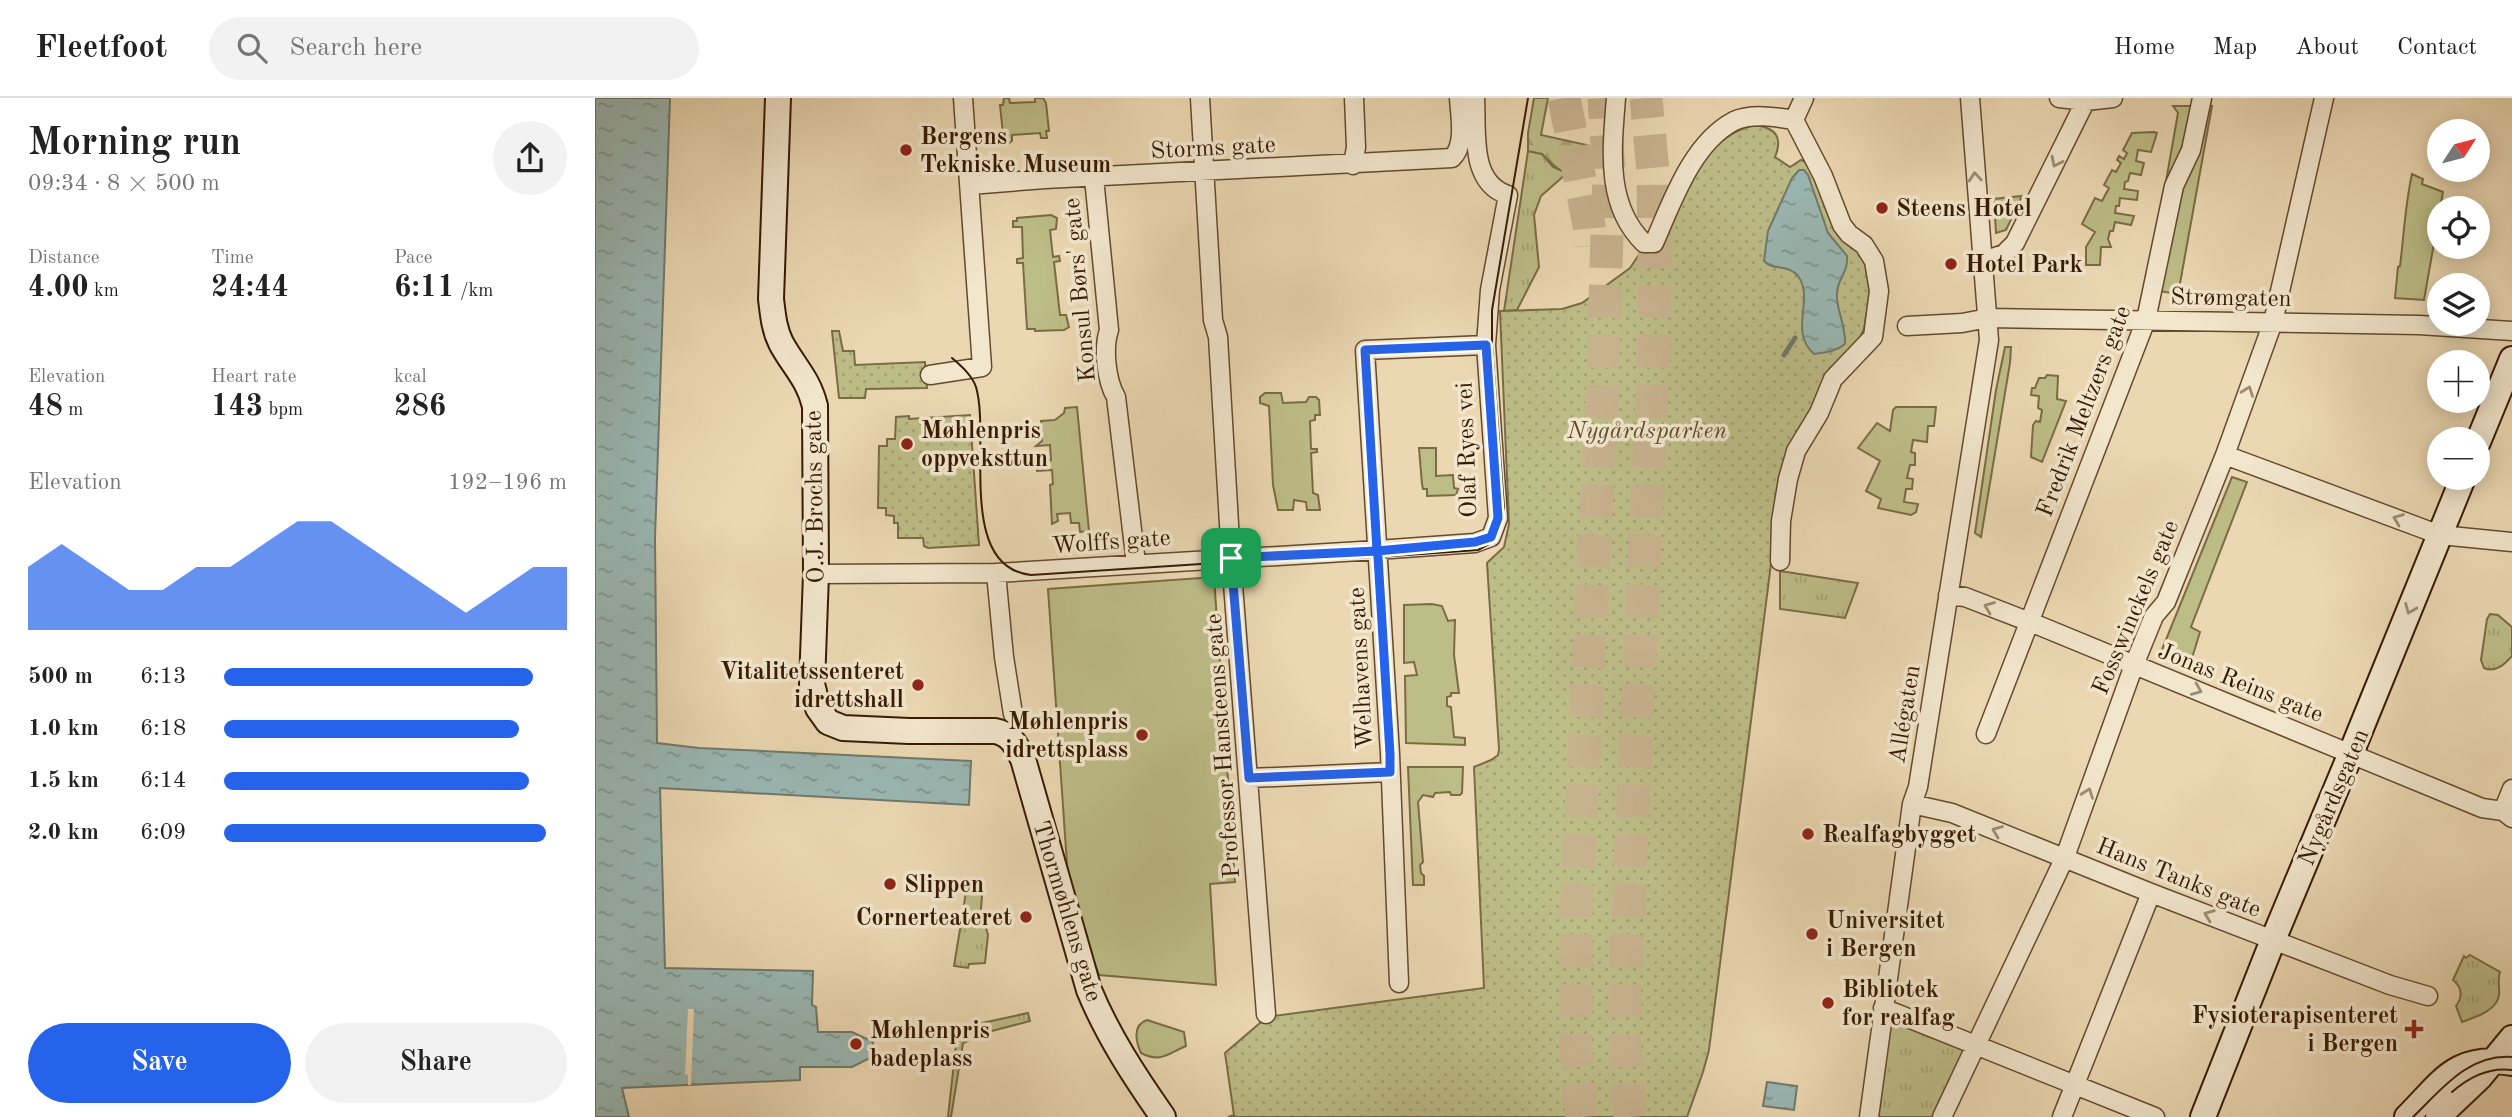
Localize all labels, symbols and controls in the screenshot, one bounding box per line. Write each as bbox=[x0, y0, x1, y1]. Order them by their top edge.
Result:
search box bbox=[209, 17, 699, 80]
icon: search bbox=[233, 29, 271, 67]
text: Fleetfoot bbox=[35, 32, 167, 65]
text: Search here bbox=[289, 35, 422, 61]
text: Home bbox=[2114, 36, 2175, 60]
text: Map bbox=[2213, 36, 2257, 60]
text: About bbox=[2295, 36, 2359, 60]
text: Contact bbox=[2397, 36, 2477, 60]
north arrow bbox=[2427, 119, 2490, 182]
map controls bbox=[2427, 119, 2490, 490]
button: share bbox=[493, 121, 567, 195]
text: Morning run bbox=[28, 125, 241, 163]
place label: Bergens Tekniske Museum bbox=[920, 126, 1111, 178]
street label: Storms gate bbox=[1150, 134, 1276, 164]
marker: Bergens Tekniske Museum bbox=[898, 142, 914, 158]
one-way arrow bbox=[2050, 155, 2064, 167]
text: 09:34 · 8 × 500 m bbox=[28, 172, 220, 195]
one-way arrow bbox=[1968, 172, 1983, 183]
button: locate bbox=[2427, 196, 2490, 259]
street label: Konsul Børs' gate bbox=[1061, 197, 1101, 383]
place label: Steens Hotel bbox=[1896, 198, 2032, 222]
marker: Steens Hotel bbox=[1874, 200, 1890, 216]
text: Distance bbox=[28, 249, 100, 268]
text: Time bbox=[211, 249, 254, 268]
text: Pace bbox=[394, 249, 433, 268]
place label: Hotel Park bbox=[1965, 254, 2083, 278]
marker: Hotel Park bbox=[1943, 256, 1959, 272]
text: 4.00 bbox=[28, 273, 89, 303]
text: 24:44 bbox=[211, 273, 289, 303]
text: 6:11 bbox=[394, 273, 455, 303]
button: layers bbox=[2427, 273, 2490, 336]
text: km bbox=[89, 282, 119, 301]
text: /km bbox=[455, 282, 493, 301]
street label: Strømgaten bbox=[2170, 286, 2292, 312]
street label: Fredrik Meltzers gate bbox=[2034, 303, 2136, 521]
button: + bbox=[2427, 350, 2490, 413]
text: Elevation bbox=[28, 368, 105, 387]
text: Heart rate bbox=[211, 368, 296, 387]
text: kcal bbox=[394, 368, 427, 387]
street label: Olaf Ryes vei bbox=[1454, 382, 1482, 518]
one-way arrow bbox=[2240, 385, 2254, 397]
text: 48 bbox=[28, 392, 63, 422]
text: 143 bbox=[211, 392, 263, 422]
text: 286 bbox=[394, 392, 446, 422]
text: m bbox=[63, 401, 83, 420]
text: bpm bbox=[263, 401, 303, 420]
street label: O.J. Brochs gate bbox=[802, 410, 830, 584]
place label: Møhlenpris oppveksttun bbox=[921, 420, 1048, 472]
park label: Nygårdsparken bbox=[1566, 420, 1727, 444]
button: − bbox=[2427, 427, 2490, 490]
marker: Møhlenpris oppveksttun bbox=[899, 436, 915, 452]
text: Elevation bbox=[28, 471, 122, 494]
text: 192–196 m bbox=[448, 471, 567, 494]
one-way arrow bbox=[2392, 514, 2404, 528]
street label: Fosswinckels gate bbox=[2089, 517, 2184, 699]
street label: Wolffs gate bbox=[1051, 527, 1171, 559]
pin bbox=[1201, 528, 1261, 588]
icon: arrive bbox=[1212, 539, 1250, 577]
street label: Welhavens gate bbox=[1346, 586, 1378, 749]
one-way arrow bbox=[1984, 601, 1996, 615]
one-way arrow bbox=[2404, 602, 2418, 614]
street label: Professor Hansteens gate bbox=[1203, 613, 1245, 879]
street label: Jonas Reins gate bbox=[2154, 640, 2326, 728]
place label: Vitalitetssenteret idrettshall bbox=[720, 661, 904, 713]
street label: Allégaten bbox=[1886, 663, 1926, 765]
text: 500 m bbox=[28, 665, 93, 688]
text: 6:13 bbox=[140, 665, 186, 688]
marker: Vitalitetssenteret idrettshall bbox=[910, 677, 926, 693]
one-way arrow bbox=[2191, 682, 2203, 696]
place label: Møhlenpris idrettsplass bbox=[1005, 711, 1128, 763]
text: 1.0 km bbox=[28, 717, 99, 740]
text: 6:18 bbox=[140, 717, 186, 740]
street label: Nygårdsgaten bbox=[2295, 726, 2374, 870]
marker: Møhlenpris idrettsplass bbox=[1134, 727, 1150, 743]
text: 1.5 km bbox=[28, 769, 99, 792]
text: 6:14 bbox=[140, 769, 186, 792]
one-way arrow bbox=[2080, 787, 2094, 799]
street label: Thormøhlens gate bbox=[1027, 818, 1105, 1005]
text: 2.0 km bbox=[28, 821, 99, 844]
text: 6:09 bbox=[140, 821, 186, 844]
place label: Realfagbygget bbox=[1822, 824, 1976, 848]
marker: Realfagbygget bbox=[1800, 826, 1816, 842]
one-way arrow bbox=[1992, 826, 2004, 840]
street label: Hans Tanks gate bbox=[2092, 835, 2264, 923]
place label: Slippen bbox=[904, 874, 984, 898]
marker: Slippen bbox=[882, 876, 898, 892]
place label: Cornerteateret bbox=[856, 907, 1012, 931]
marker: Cornerteateret bbox=[1018, 909, 1034, 925]
place label: Universitet i Bergen bbox=[1826, 910, 1945, 962]
one-way arrow bbox=[2203, 910, 2215, 924]
marker: Universitet i Bergen bbox=[1804, 926, 1820, 942]
place label: Bibliotek for realfag bbox=[1842, 979, 1956, 1031]
marker: Bibliotek for realfag bbox=[1820, 995, 1836, 1011]
place label: Fysioterapisenteret i Bergen bbox=[2191, 1005, 2398, 1057]
marker: Fysioterapisenteret i Bergen bbox=[2404, 1019, 2424, 1039]
place label: Møhlenpris badeplass bbox=[870, 1020, 990, 1072]
button: Save bbox=[28, 1023, 291, 1103]
button: Share bbox=[305, 1023, 567, 1103]
marker: Møhlenpris badeplass bbox=[848, 1036, 864, 1052]

